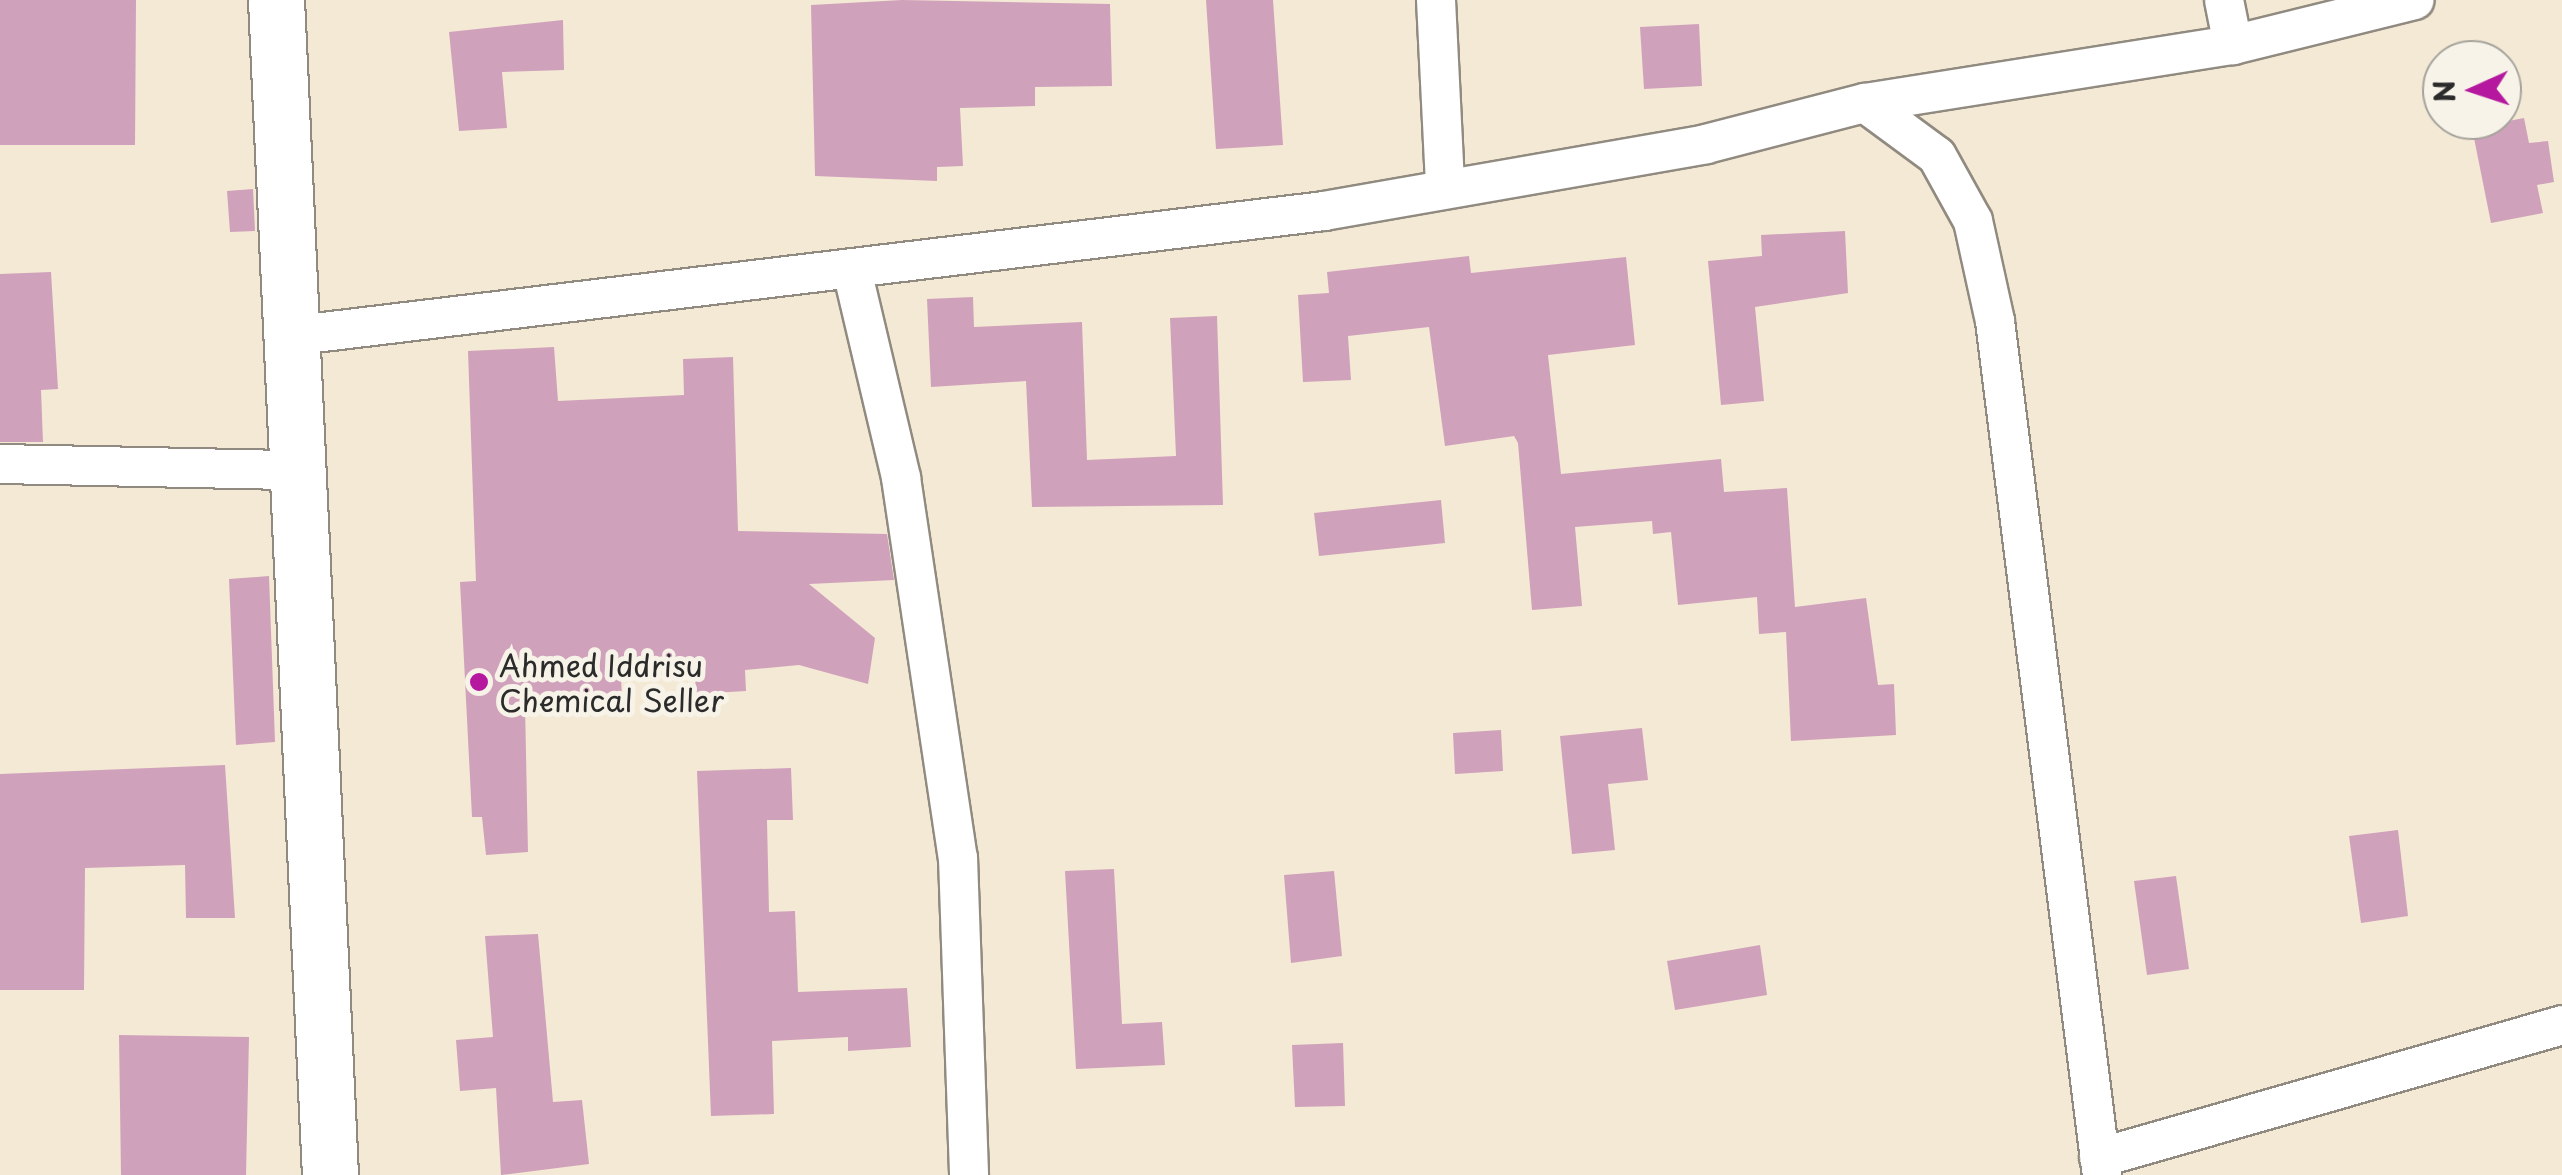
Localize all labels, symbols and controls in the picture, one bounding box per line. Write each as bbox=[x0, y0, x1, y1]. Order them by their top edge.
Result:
north arrow bbox=[2422, 40, 2522, 140]
text: N bbox=[2421, 79, 2466, 104]
place label: Ahmed Iddrisu Chemical Seller bbox=[499, 647, 725, 718]
marker: Ahmed Iddrisu Chemical Seller bbox=[468, 671, 490, 693]

